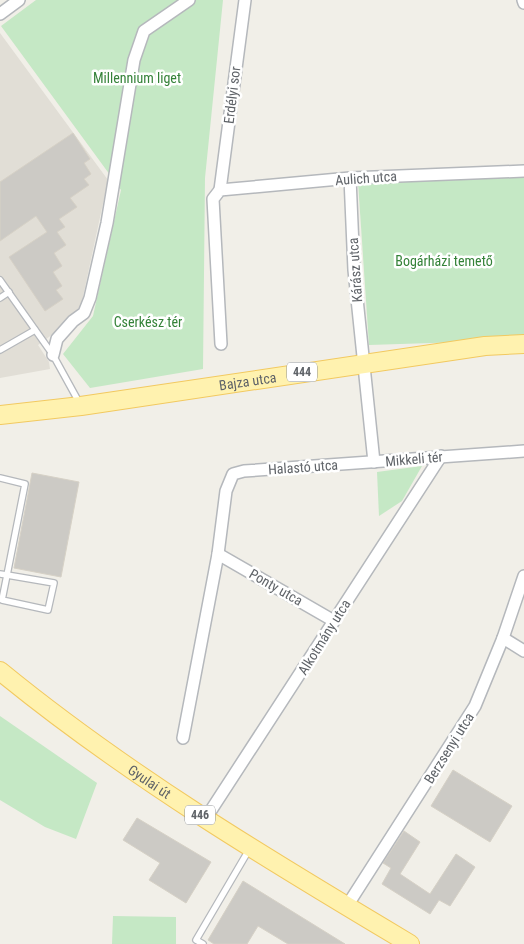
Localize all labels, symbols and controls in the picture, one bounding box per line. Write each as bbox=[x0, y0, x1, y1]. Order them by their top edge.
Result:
street label: Erdélyi sor bbox=[221, 65, 243, 125]
park label: Millennium liget bbox=[93, 70, 181, 86]
street label: Aulich utca bbox=[335, 168, 397, 188]
street label: Kárász utca bbox=[345, 237, 365, 303]
park label: Bogárházi temető bbox=[395, 253, 493, 269]
park label: Cserkész tér bbox=[114, 314, 182, 330]
road number: 444 bbox=[287, 362, 317, 382]
street label: Bajza utca bbox=[218, 369, 277, 393]
street label: Mikkeli tér bbox=[385, 449, 443, 469]
street label: Halastó utca bbox=[268, 457, 338, 477]
street label: Ponty utca bbox=[247, 565, 305, 609]
street label: Alkotmány utca bbox=[294, 596, 354, 678]
street label: Berzsenyi utca bbox=[421, 710, 477, 786]
street label: Gyulai út bbox=[125, 761, 174, 802]
road number: 446 bbox=[185, 806, 215, 824]

